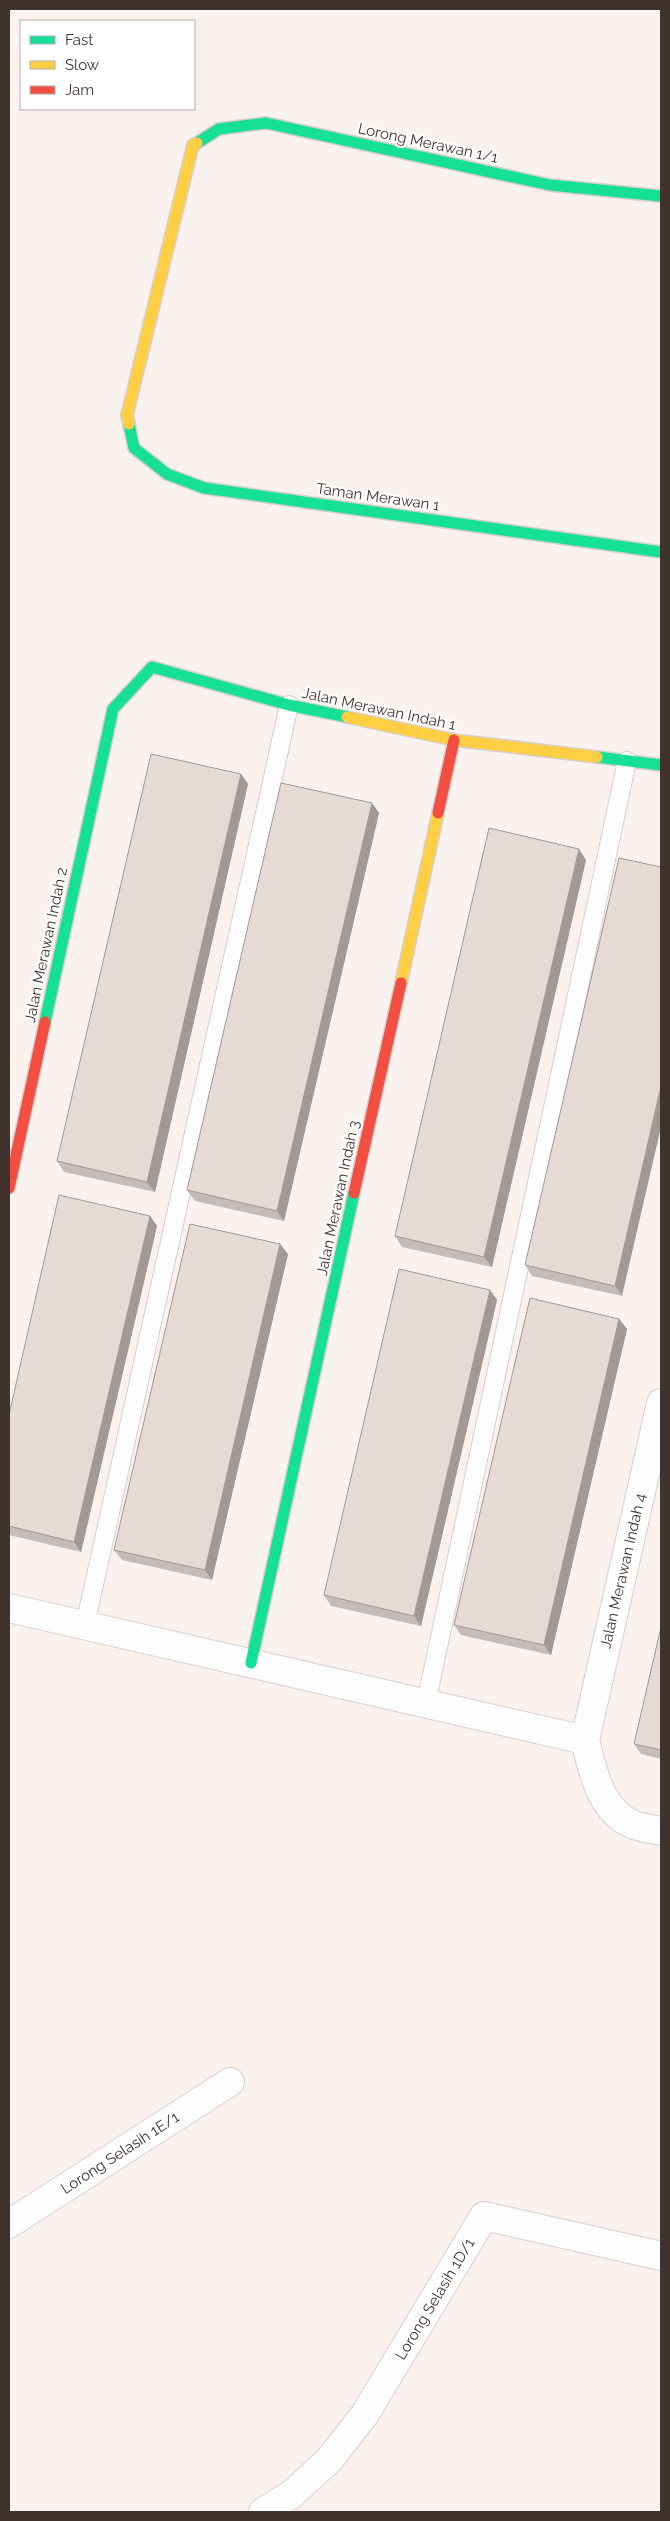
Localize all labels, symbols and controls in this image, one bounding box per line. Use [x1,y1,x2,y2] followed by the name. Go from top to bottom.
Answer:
[20,20,195,110] legend
[65,31,93,49] text: Fast
[65,56,99,74] text: Slow
[65,81,94,99] text: Jam
[356,119,500,167] street label: Lorong Merawan 1/1
[315,479,441,515] street label: Taman Merawan 1
[300,684,458,734] street label: Jalan Merawan Indah 1
[21,866,71,1024] street label: Jalan Merawan Indah 2
[313,1119,363,1277] street label: Jalan Merawan Indah 3
[596,1492,650,1650] street label: Jalan Merawan Indah 4
[58,2108,183,2198] street label: Lorong Selasih 1E/1
[392,2234,479,2363] street label: Lorong Selasih 1D/1

